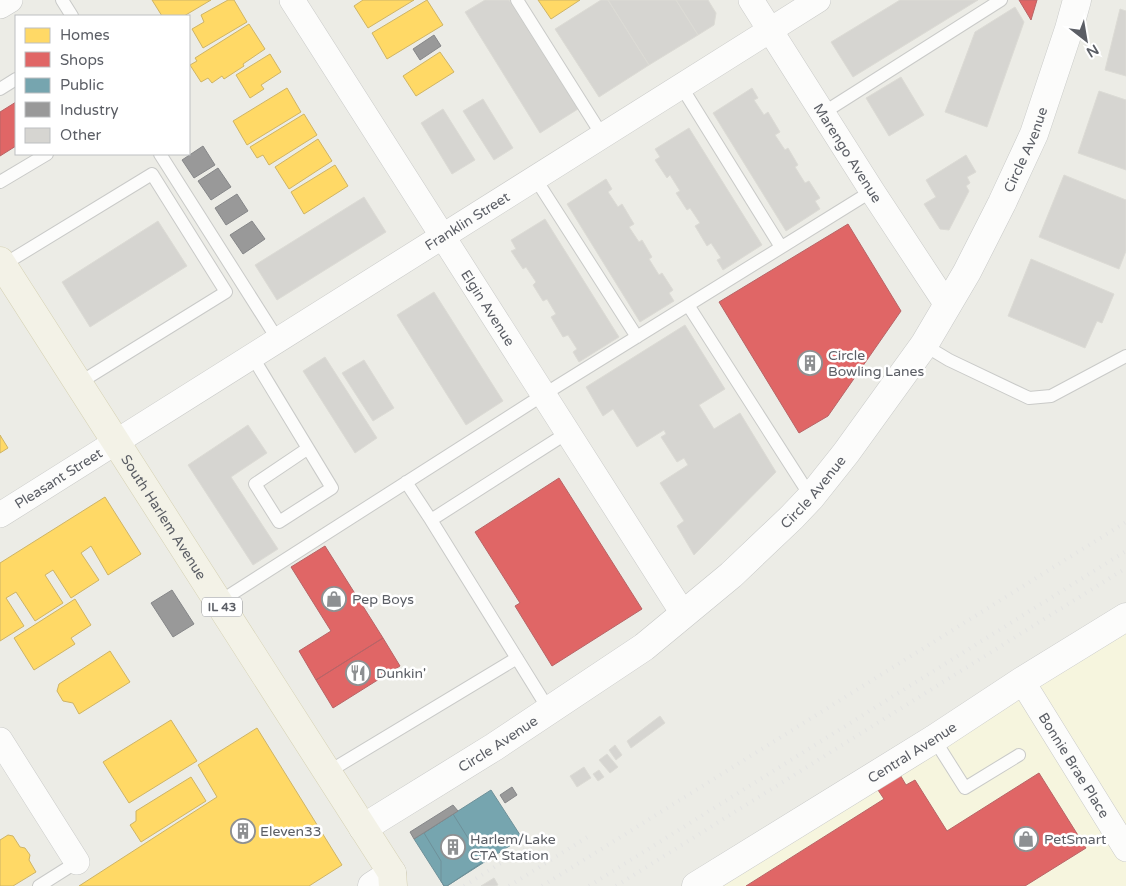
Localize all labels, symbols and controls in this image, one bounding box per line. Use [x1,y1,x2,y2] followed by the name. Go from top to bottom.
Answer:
[15,15,190,155] legend
[1061,15,1111,65] north arrow
[60,26,110,44] text: Homes
[1083,41,1102,61] text: N
[60,51,104,69] text: Shops
[60,76,104,94] text: Public
[810,100,886,206] street label: Marengo Avenue
[60,101,119,119] text: Industry
[1000,105,1051,195] street label: Circle Avenue
[60,126,102,144] text: Other
[422,188,513,254] street label: Franklin Street
[458,266,519,349] street label: Elgin Avenue
[828,347,924,380] place label: Circle Bowling Lanes
[797,350,823,376] building icon: Circle Bowling Lanes
[11,444,106,512] street label: Pleasant Street
[118,451,210,583] street label: South Harlem Avenue
[777,452,849,532] street label: Circle Avenue
[321,586,347,612] shop icon: Pep Boys
[352,591,414,608] place label: Pep Boys
[202,598,242,616] road number: IL 43
[345,660,371,686] restaurant icon: Dunkin'
[376,665,426,682] place label: Dunkin'
[1035,709,1113,821] street label: Bonnie Brae Place
[455,712,541,776] street label: Circle Avenue
[864,718,960,786] street label: Central Avenue
[230,818,256,844] building icon: Eleven33
[260,823,322,840] place label: Eleven33
[1013,826,1039,852] shop icon: PetSmart
[470,831,556,864] place label: Harlem/Lake CTA Station
[1044,831,1107,848] place label: PetSmart
[440,834,466,860] building icon: Harlem/Lake CTA Station

